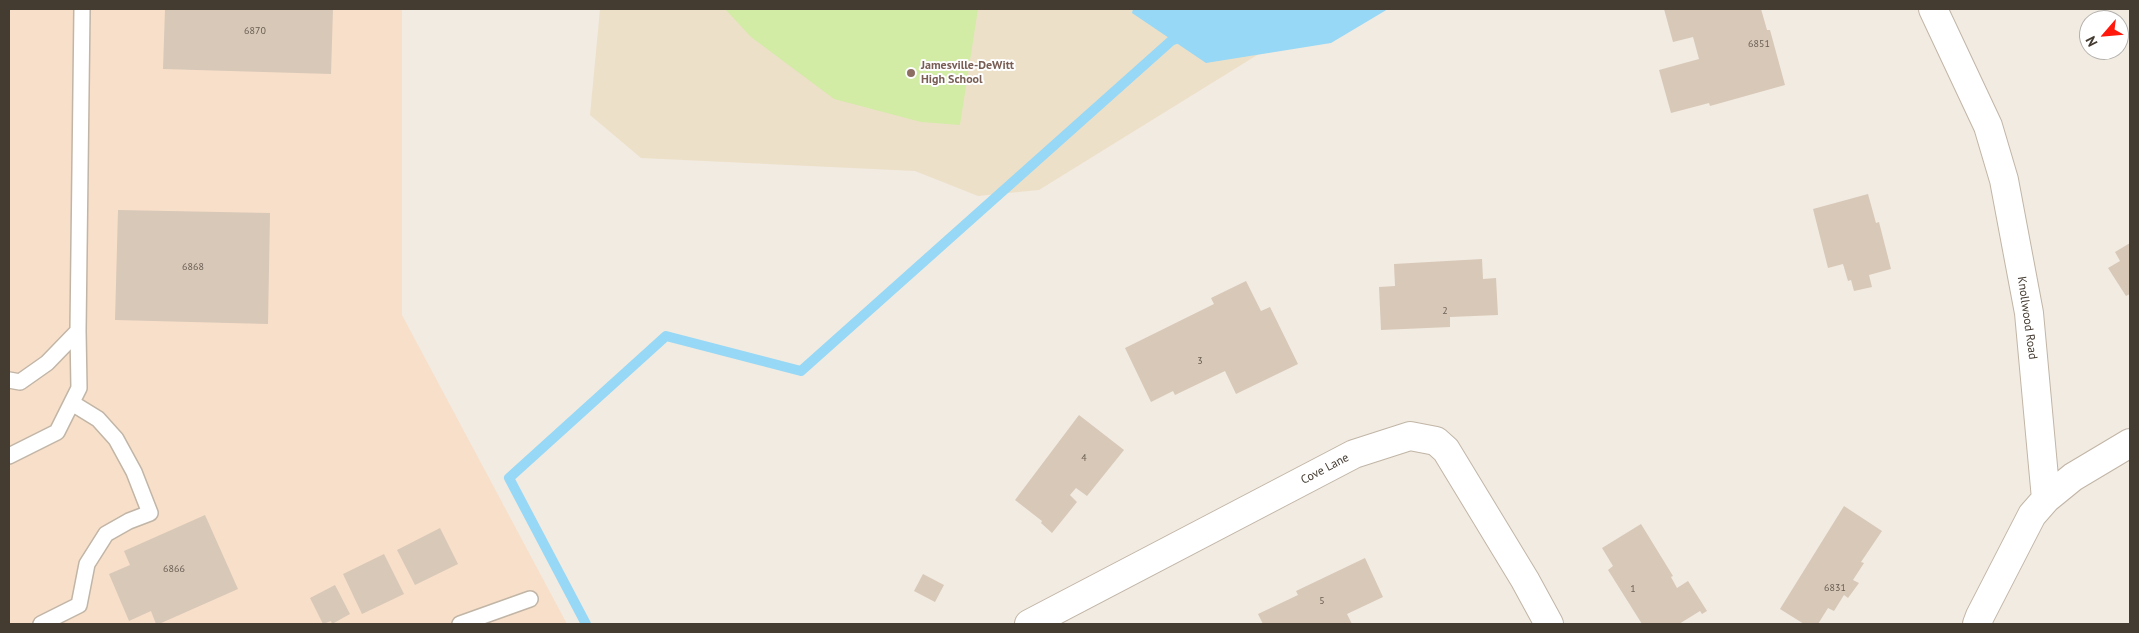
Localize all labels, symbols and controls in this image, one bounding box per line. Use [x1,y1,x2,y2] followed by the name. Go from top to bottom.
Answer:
[2079,10,2129,60] north arrow
[244,25,266,37] house number: 6870
[2081,33,2102,50] text: N
[1748,38,1770,50] house number: 6851
[921,59,1014,87] place label: Jamesville-DeWitt High School
[905,67,917,79] marker: Jamesville-DeWitt High School
[182,261,204,273] house number: 6868
[2014,276,2040,360] street label: Knollwood Road
[1442,305,1448,317] house number: 2
[1197,355,1203,367] house number: 3
[1299,450,1351,488] street label: Cove Lane
[1081,452,1087,464] house number: 4
[163,563,185,575] house number: 6866
[1824,582,1846,594] house number: 6831
[1630,583,1636,595] house number: 1
[1319,595,1325,607] house number: 5

